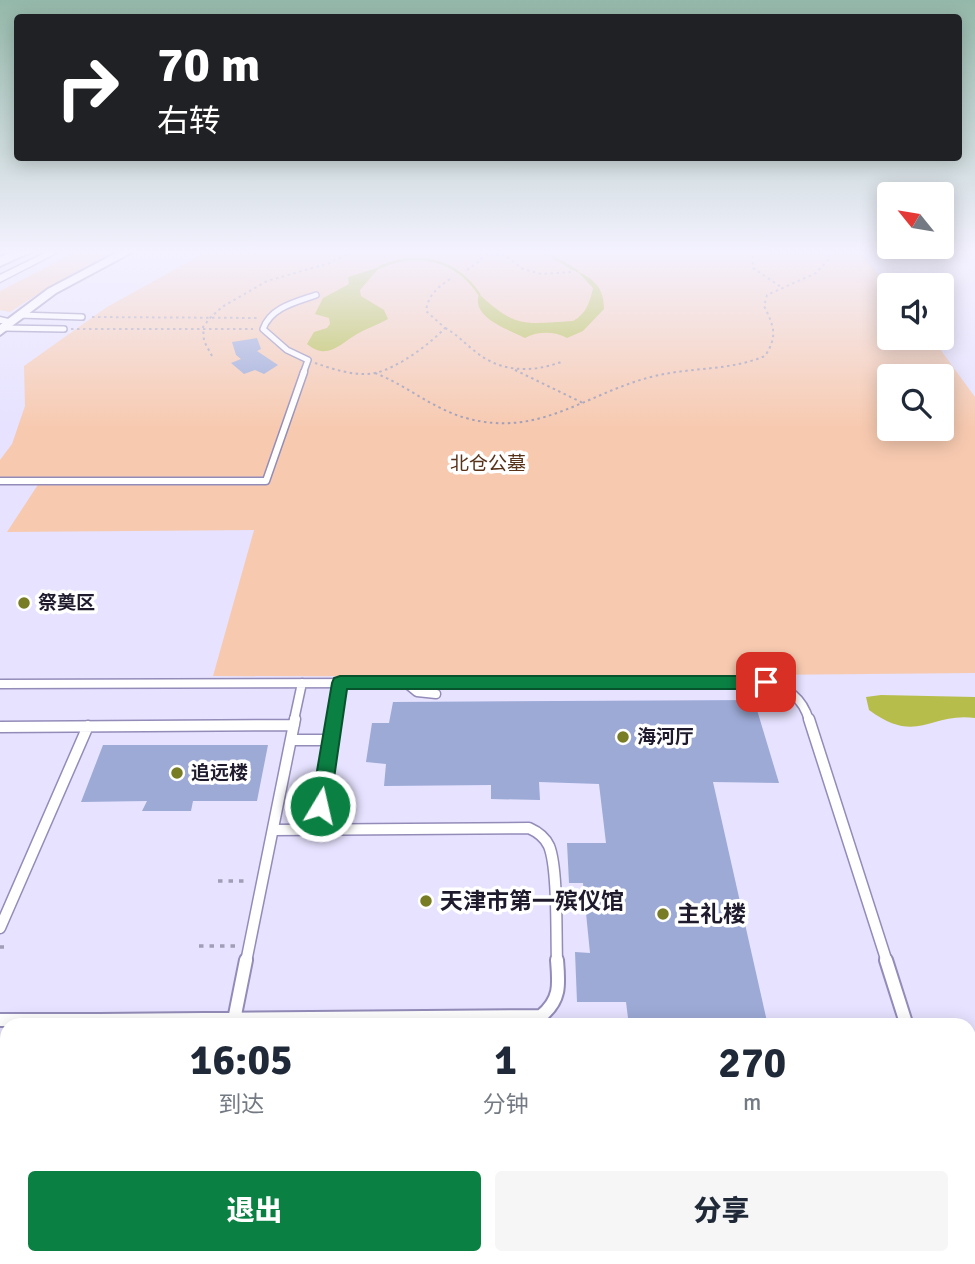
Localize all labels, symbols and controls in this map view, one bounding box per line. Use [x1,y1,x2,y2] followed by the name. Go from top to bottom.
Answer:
[157,35,260,95] text: 70 m
[42,42,133,133] icon: right
[157,102,221,141] text: 右转
[877,182,954,259] north arrow
[877,182,954,441] map controls
[877,273,954,350] button: sound
[877,364,954,441] button: search
[450,452,526,476] park label: 北仓公墓
[38,591,95,615] place label: 祭奠区
[16,595,32,611] marker: 祭奠区
[736,652,796,712] pin
[747,663,785,701] icon: arrive
[637,725,694,749] place label: 海河厅
[615,729,631,745] marker: 海河厅
[191,761,248,785] place label: 追远楼
[169,765,185,781] marker: 追远楼
[283,769,357,843] position arrow
[440,887,624,916] place label: 天津市第一殡仪馆
[418,893,434,909] marker: 天津市第一殡仪馆
[677,900,746,929] place label: 主礼楼
[655,906,671,922] marker: 主礼楼
[190,1035,293,1086] text: 16:05
[494,1035,517,1086] text: 1
[718,1038,786,1089] text: 270
[743,1088,761,1117] text: m
[218,1090,264,1119] text: 到达
[483,1090,529,1119] text: 分钟
[28,1171,481,1251] button: 退出
[495,1171,948,1251] button: 分享

